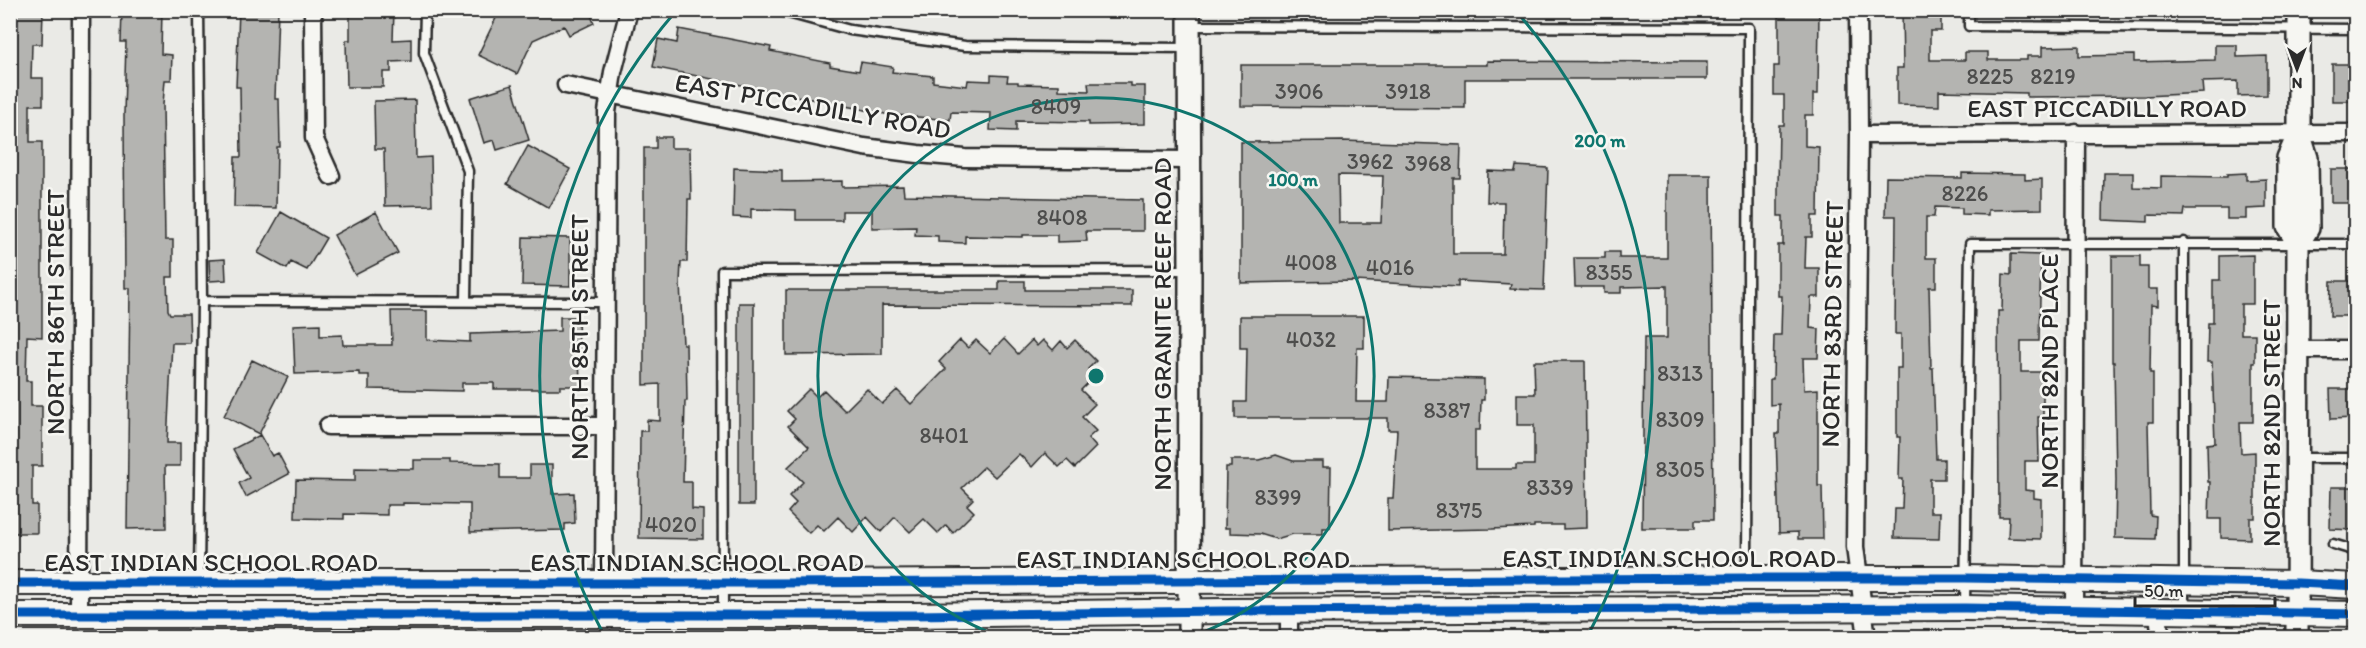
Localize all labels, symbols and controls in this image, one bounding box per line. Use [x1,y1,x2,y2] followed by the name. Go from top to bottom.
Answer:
[2267,39,2327,99] north arrow
[1967,63,2013,90] house number: 8225
[2030,63,2076,90] house number: 8219
[673,66,953,146] street label: EAST PICCADILLY ROAD
[2292,74,2302,93] text: N
[1275,78,1323,105] house number: 3906
[1385,78,1431,105] house number: 3918
[1967,92,2247,124] street label: EAST PICCADILLY ROAD
[1031,93,1081,120] house number: 8409
[1575,130,1626,152] text: 200 m
[1347,148,1394,175] house number: 3962
[1404,150,1452,177] house number: 3968
[1146,157,1178,491] street label: NORTH GRANITE REEF ROAD
[1268,169,1319,191] text: 100 m
[1942,180,1988,207] house number: 8226
[39,189,71,435] street label: NORTH 86TH STREET
[1814,200,1850,448] street label: NORTH 83RD STREET
[1037,204,1087,231] house number: 8408
[563,214,595,460] street label: NORTH 85TH STREET
[1285,249,1337,276] house number: 4008
[2033,253,2065,489] street label: NORTH 82ND PLACE
[1366,254,1414,281] house number: 4016
[1585,259,1633,286] house number: 8355
[2255,299,2287,547] street label: NORTH 82ND STREET
[1286,326,1337,353] house number: 4032
[1657,360,1703,387] house number: 8313
[1086,366,1106,386] centre of rings
[1423,397,1471,424] house number: 8387
[1655,406,1705,433] house number: 8309
[919,422,969,449] house number: 8401
[1655,456,1705,483] house number: 8305
[1526,474,1574,501] house number: 8339
[1254,484,1302,511] house number: 8399
[1436,497,1482,524] house number: 8375
[645,511,697,538] house number: 4020
[1502,542,1836,574] street label: EAST INDIAN SCHOOL ROAD
[1016,543,1350,575] street label: EAST INDIAN SCHOOL ROAD
[44,546,378,578] street label: EAST INDIAN SCHOOL ROAD
[530,546,864,578] street label: EAST INDIAN SCHOOL ROAD
[2135,570,2274,608] scale bar
[2144,580,2184,602] text: 50 m

